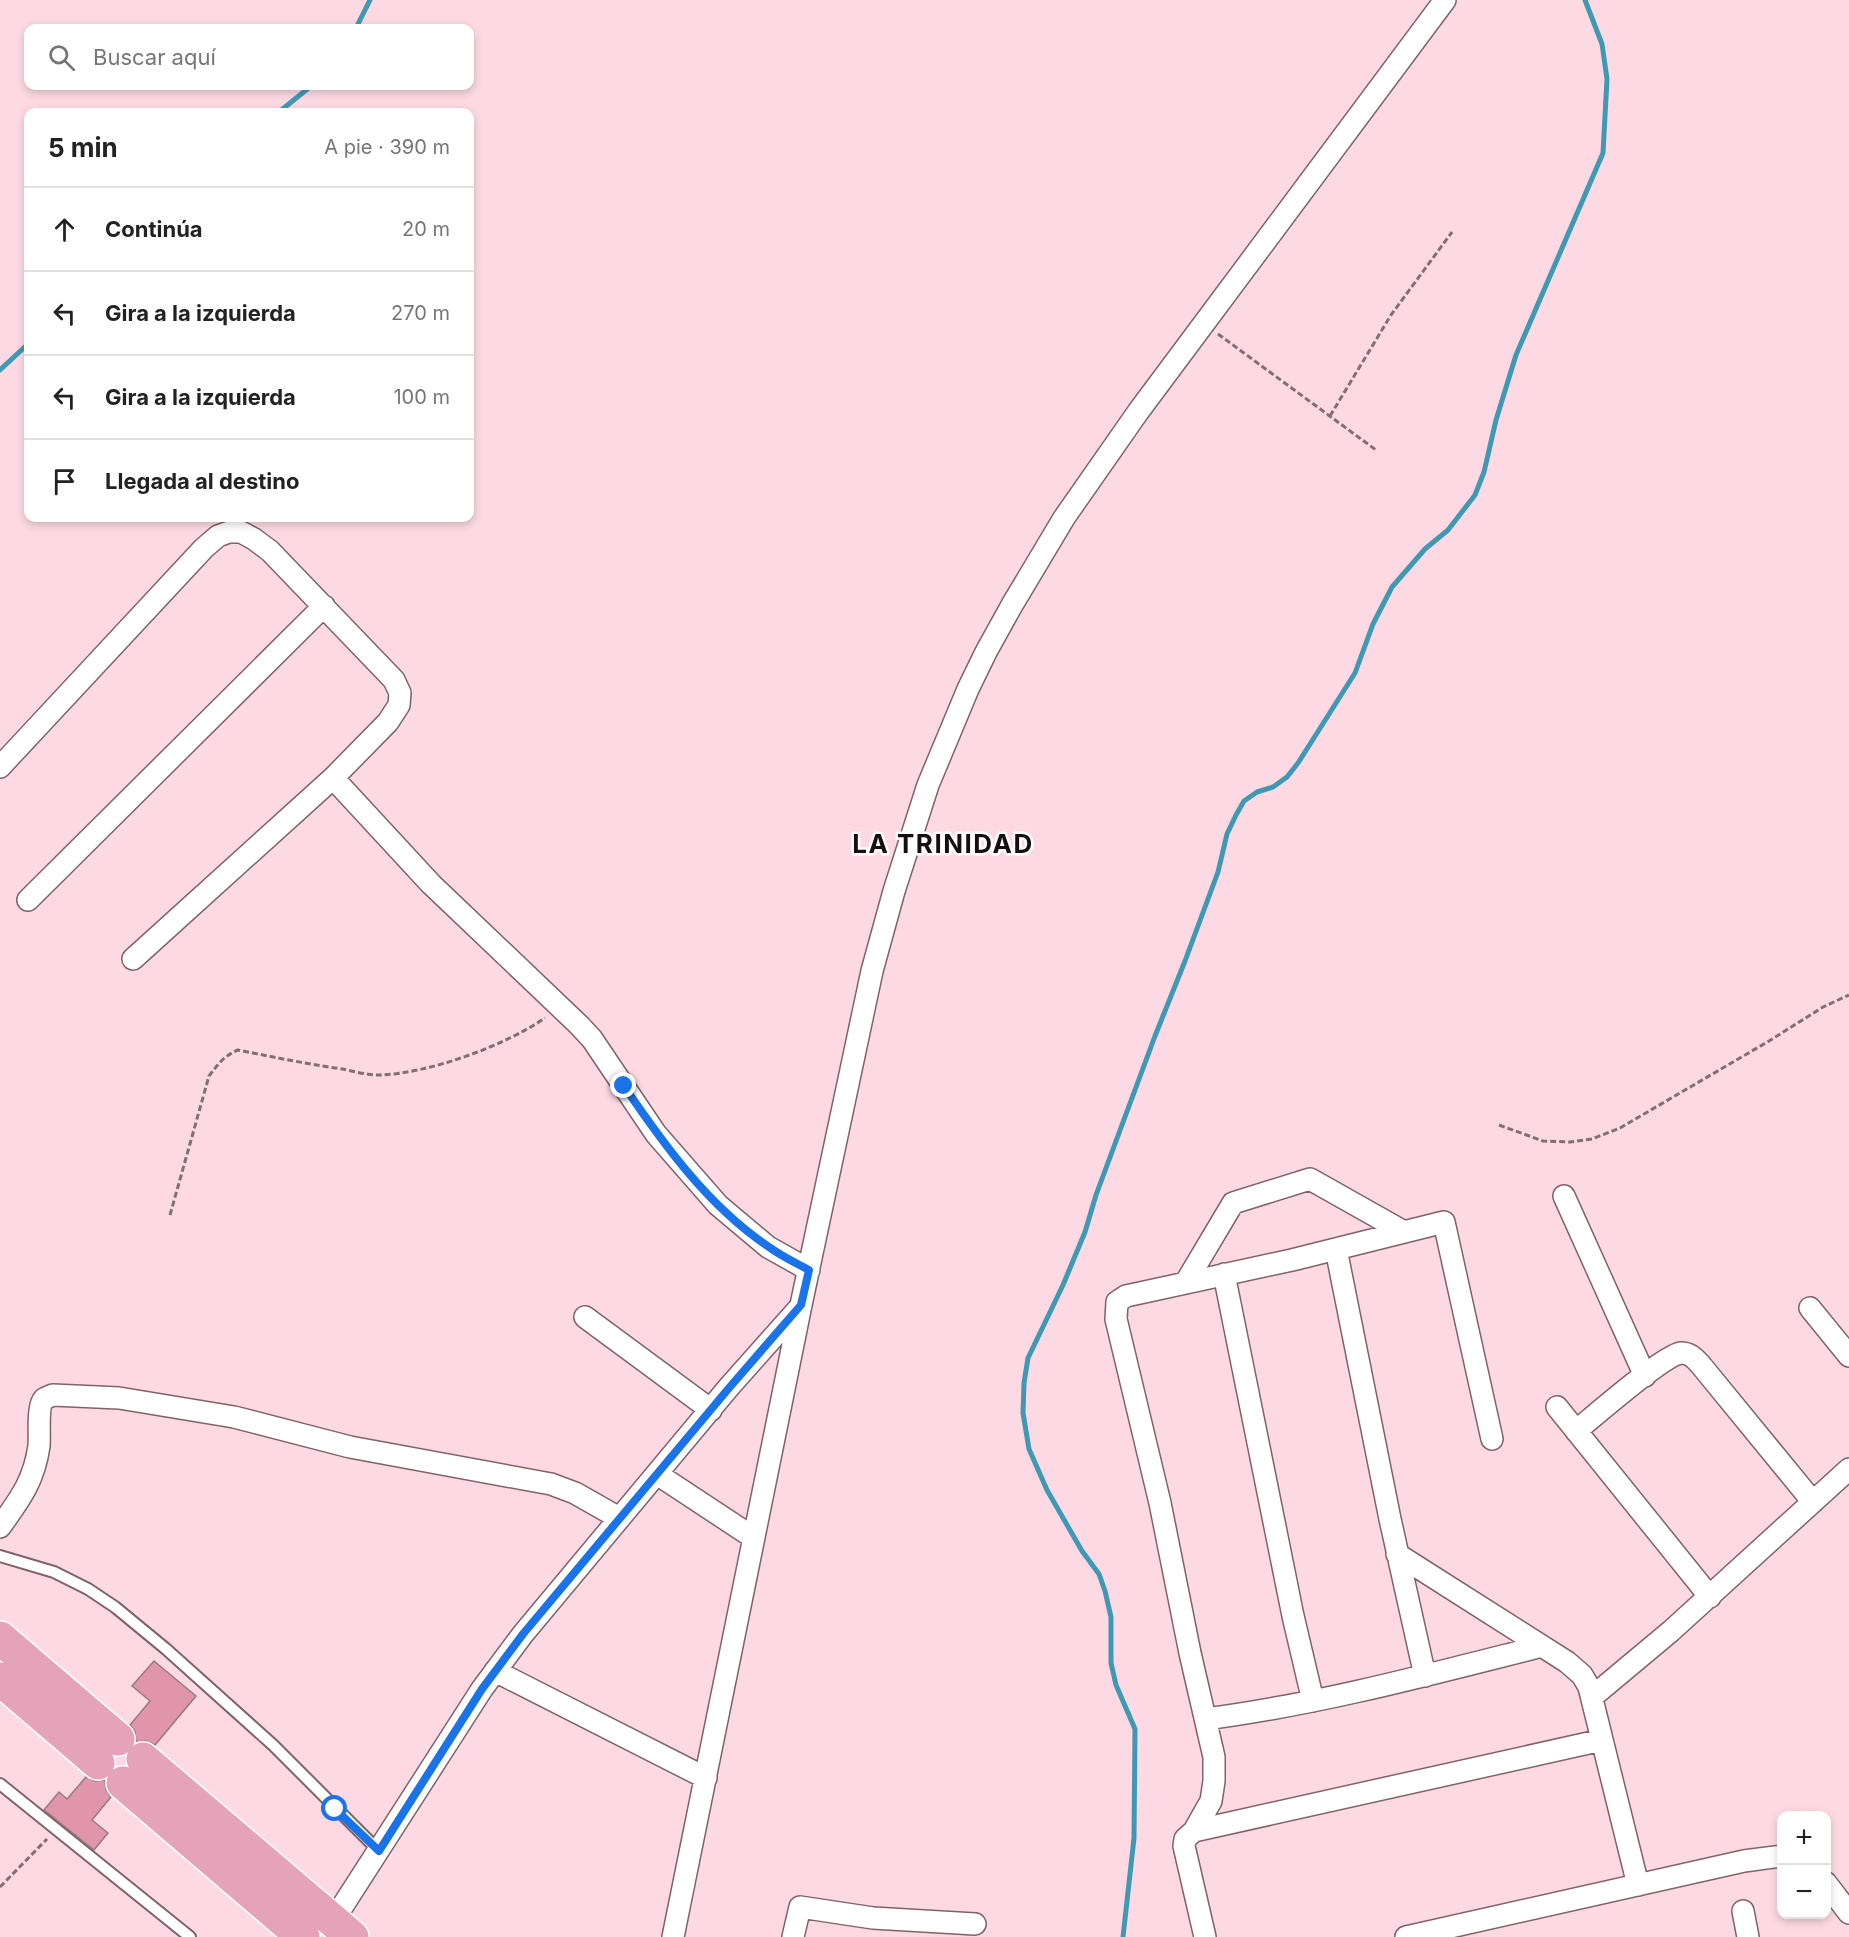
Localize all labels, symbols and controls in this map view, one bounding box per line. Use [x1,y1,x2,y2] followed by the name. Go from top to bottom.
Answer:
[24,24,474,90] search box
[45,41,78,74] icon: search
[93,44,216,70] text: Buscar aquí
[48,132,118,163] text: 5 min
[324,135,450,159] text: A pie · 390 m
[48,213,81,246] icon: ahead
[105,216,203,242] text: Continúa
[402,217,450,241] text: 20 m
[48,297,81,330] icon: left
[105,300,296,326] text: Gira a la izquierda
[391,301,450,325] text: 270 m
[48,381,81,414] icon: left
[105,384,296,410] text: Gira a la izquierda
[393,385,450,409] text: 100 m
[48,465,81,498] icon: arrive
[105,468,299,494] text: Llegada al destino
[852,828,1034,859] district label: LA TRINIDAD
[610,1072,636,1098] route end
[321,1795,347,1821] route start
[1777,1811,1831,1919] map controls
[1777,1811,1831,1865] button: +
[1777,1865,1831,1919] button: −

